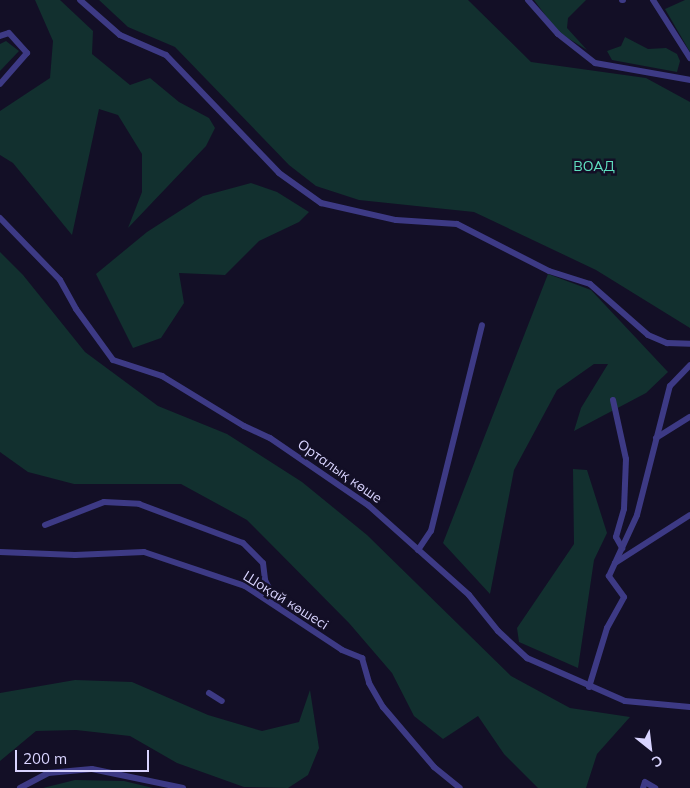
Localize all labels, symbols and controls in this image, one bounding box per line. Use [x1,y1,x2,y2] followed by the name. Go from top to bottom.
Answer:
[573,158,615,174] park label: ВОАД
[294,436,386,506] street label: Орталық көше
[240,567,332,633] street label: Шоқай көшесі
[625,723,675,773] north arrow
[18,740,151,772] scale bar
[23,749,67,768] text: 200 m
[649,751,666,771] text: С

